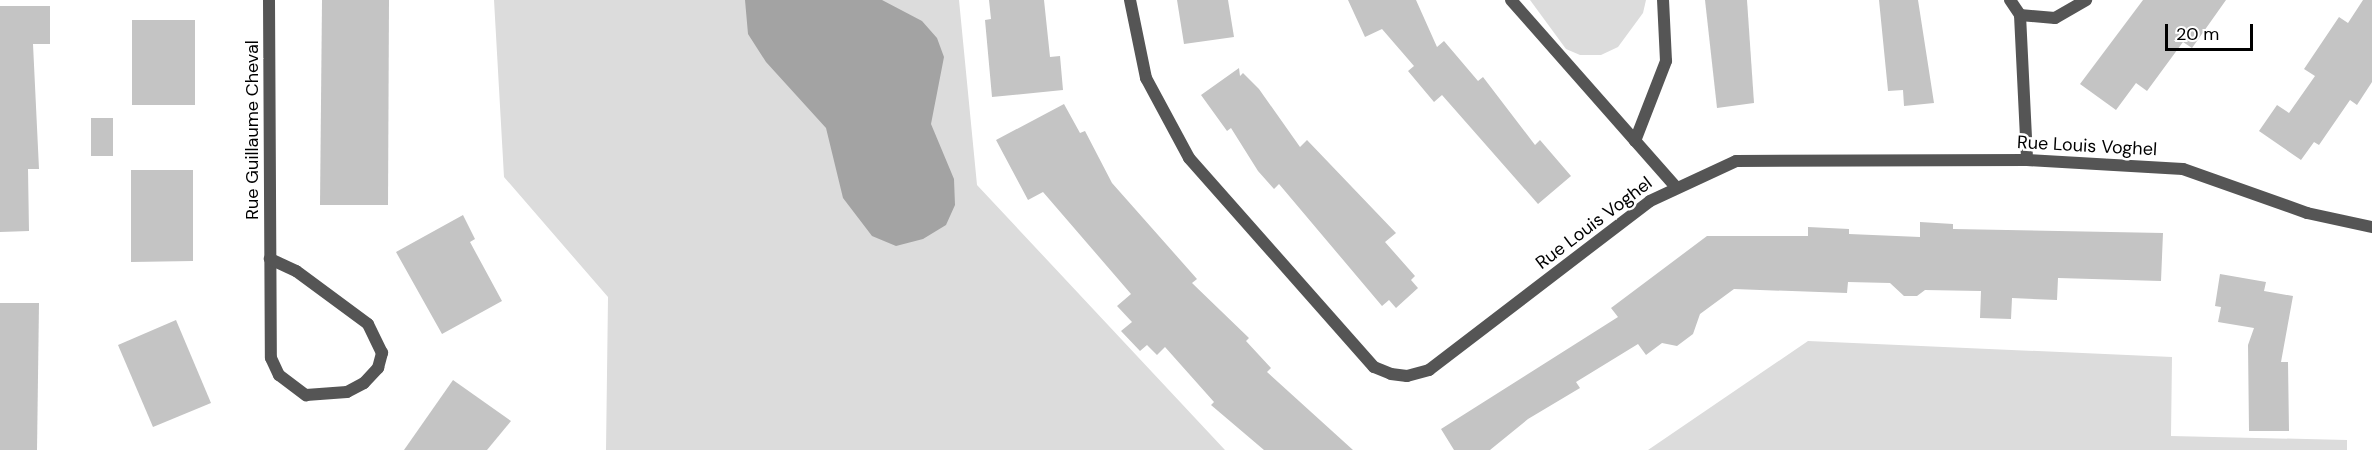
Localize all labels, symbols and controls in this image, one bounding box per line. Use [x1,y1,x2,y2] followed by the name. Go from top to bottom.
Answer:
[2168,12,2256,50] scale bar
[2176,22,2219,46] text: 20 m
[241,40,263,220] street label: Rue Guillaume Cheval
[2017,132,2157,160] street label: Rue Louis Voghel
[1532,172,1656,274] street label: Rue Louis Voghel

